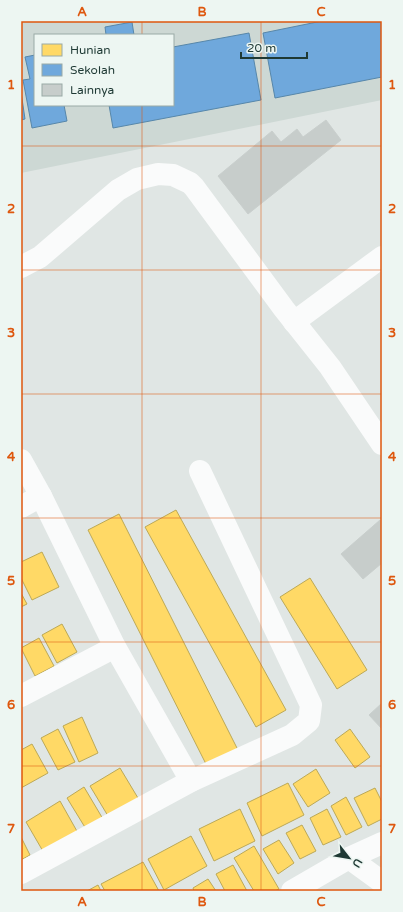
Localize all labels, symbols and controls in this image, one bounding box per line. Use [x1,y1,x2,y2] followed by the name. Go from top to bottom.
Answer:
[77,4,87,20] text: A
[197,4,207,20] text: B
[316,4,326,20] text: C
[34,34,174,106] legend
[241,34,307,60] scale bar
[247,41,276,55] text: 20 m
[70,43,111,57] text: Hunian
[70,63,115,77] text: Sekolah
[7,77,15,93] text: 1
[388,77,396,93] text: 1
[70,83,114,97] text: Lainnya
[7,201,15,217] text: 2
[388,201,396,217] text: 2
[7,325,15,341] text: 3
[388,325,396,341] text: 3
[7,449,16,465] text: 4
[388,449,397,465] text: 4
[7,573,15,589] text: 5
[388,573,396,589] text: 5
[7,697,15,713] text: 6
[388,697,396,713] text: 6
[7,821,15,837] text: 7
[388,821,396,837] text: 7
[329,838,369,878] north arrow
[349,856,365,870] text: U
[77,894,87,910] text: A
[197,894,207,910] text: B
[316,894,326,910] text: C

